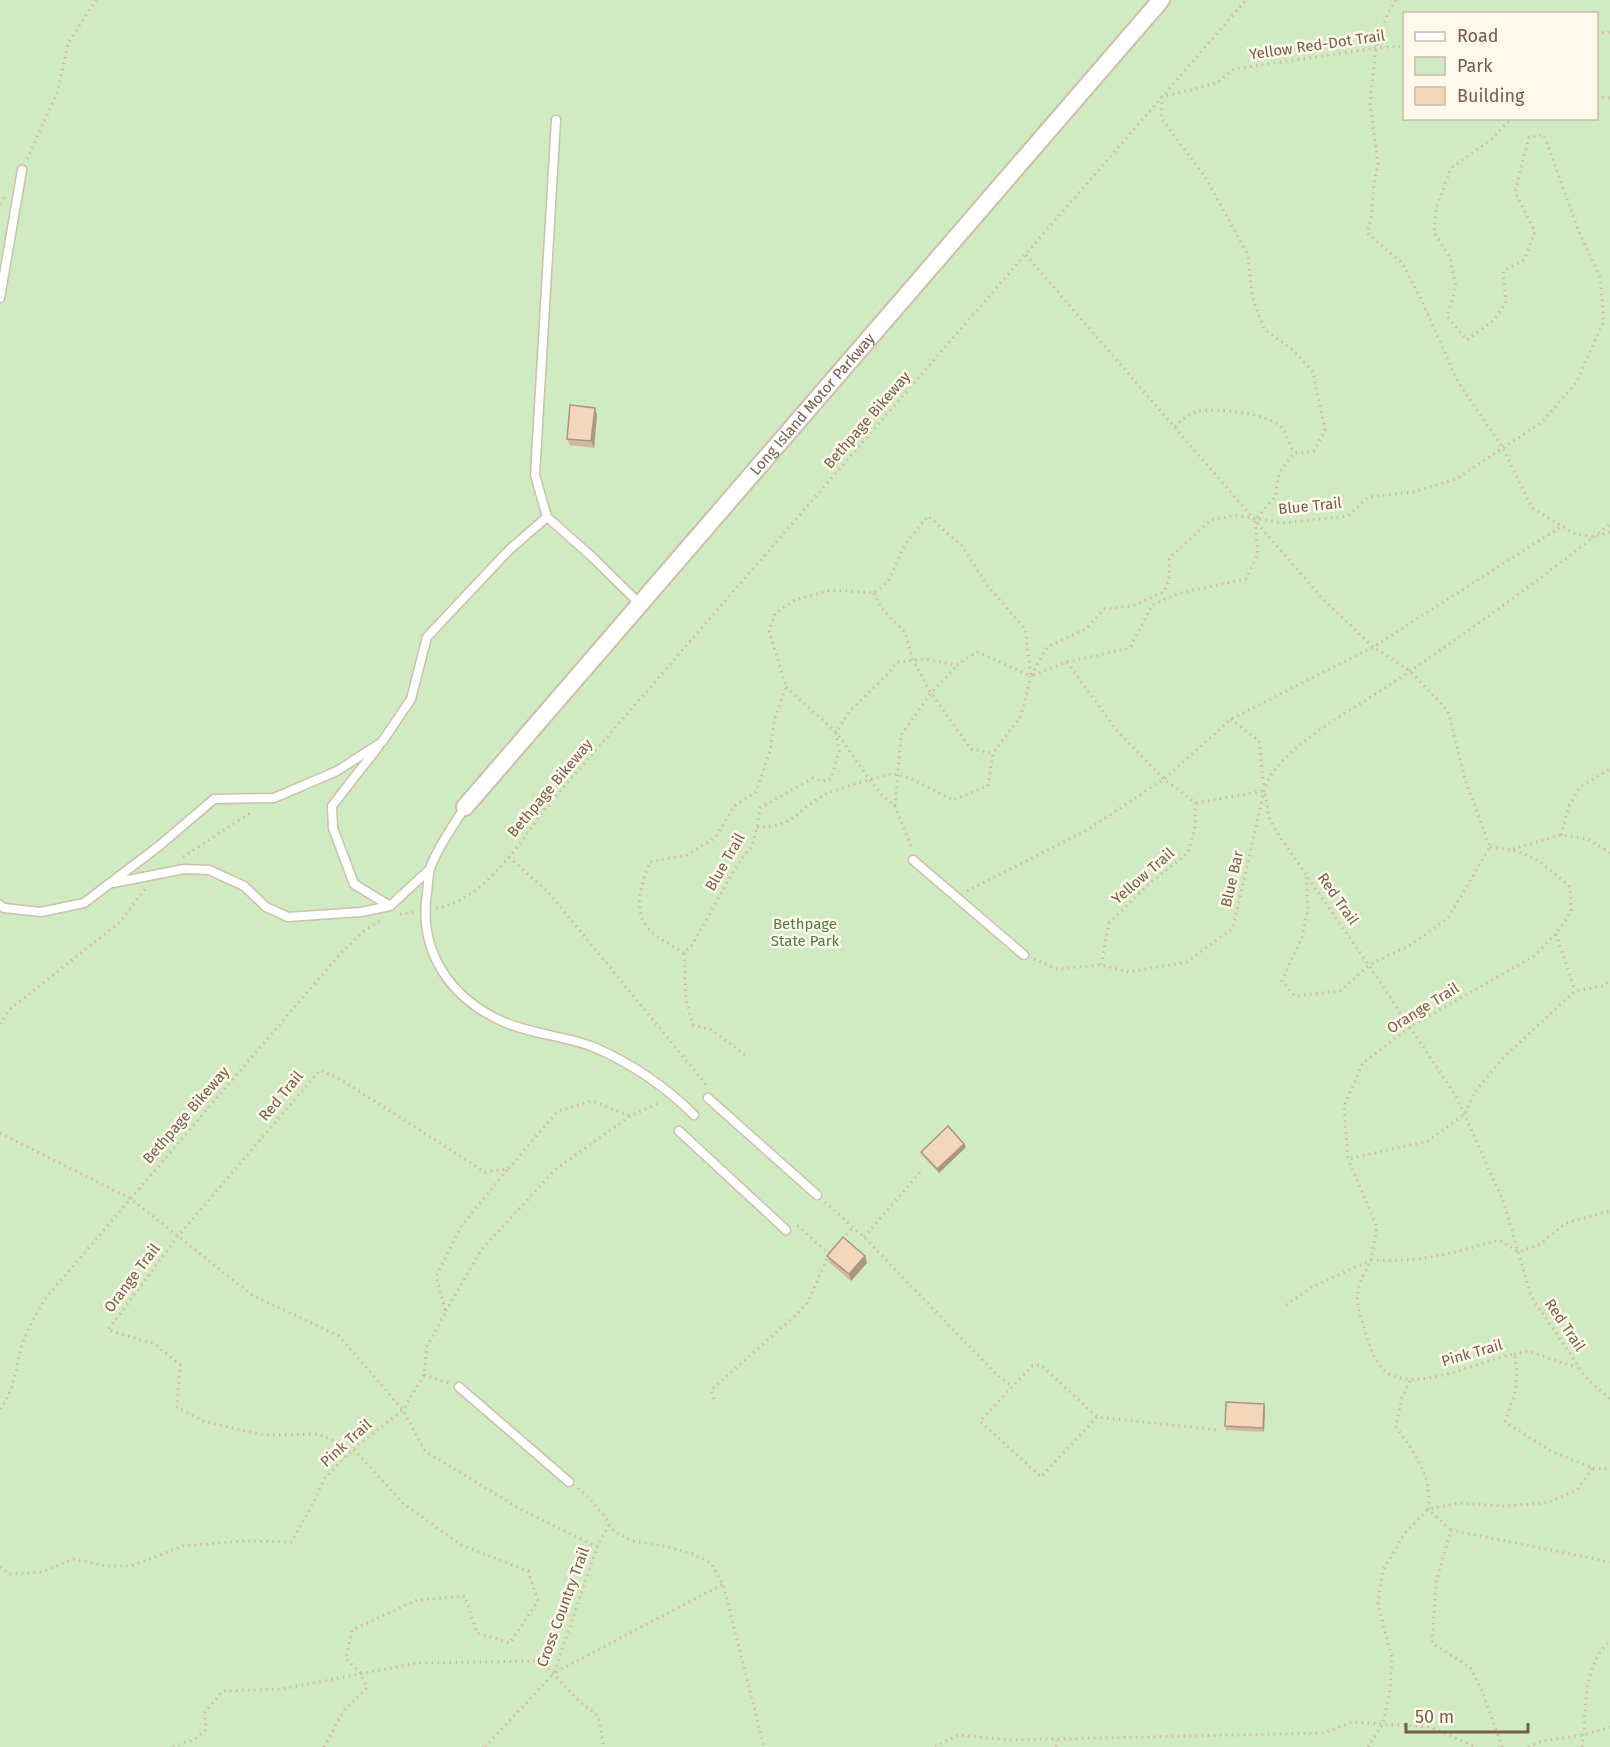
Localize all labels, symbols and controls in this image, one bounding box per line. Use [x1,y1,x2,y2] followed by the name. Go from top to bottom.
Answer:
[1403,12,1598,120] legend
[1457,25,1499,47] text: Road
[1248,26,1387,63] street label: Yellow Red-Dot Trail
[1457,55,1493,77] text: Park
[1457,85,1525,107] text: Building
[746,329,879,479] street label: Long Island Motor Parkway
[820,367,915,472] street label: Bethpage Bikeway
[1277,494,1343,518] street label: Blue Trail
[504,735,597,841] street label: Bethpage Bikeway
[701,829,749,894] street label: Blue Trail
[1108,844,1178,908] street label: Yellow Trail
[1217,849,1247,909] street label: Blue Bar
[1314,870,1363,929] street label: Red Trail
[771,915,840,950] park label: Bethpage State Park
[1384,978,1463,1037] street label: Orange Trail
[139,1062,234,1167] street label: Bethpage Bikeway
[255,1067,307,1125] street label: Red Trail
[100,1239,164,1316] street label: Orange Trail
[1541,1295,1589,1355] street label: Red Trail
[1439,1336,1505,1370] street label: Pink Trail
[317,1415,376,1471] street label: Pink Trail
[533,1544,593,1669] street label: Cross Country Trail
[1406,1696,1528,1734] scale bar
[1415,1706,1454,1728] text: 50 m

